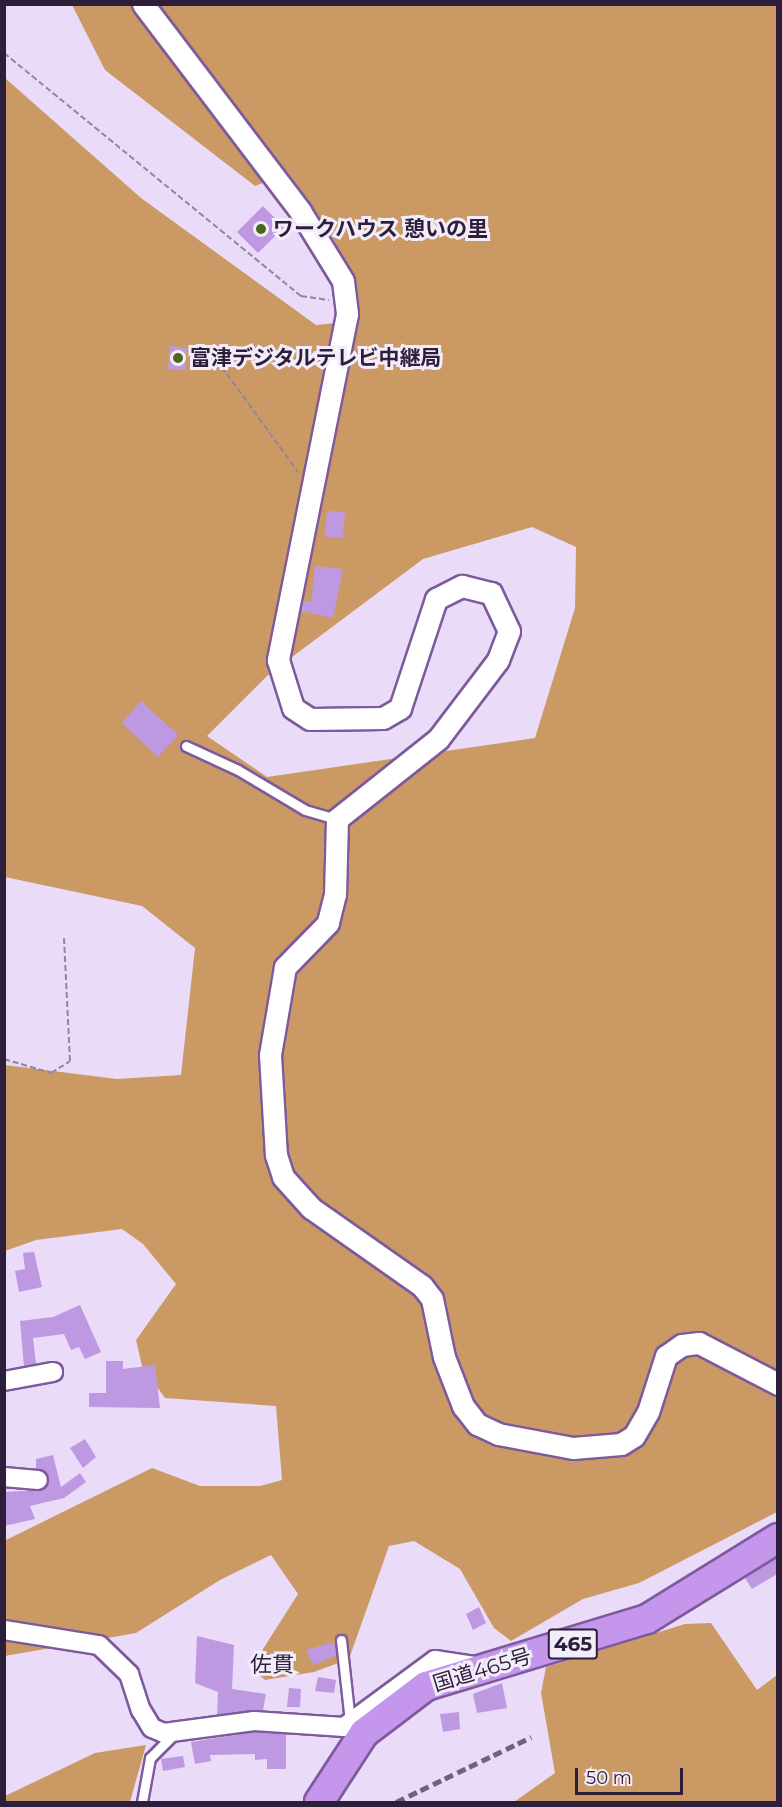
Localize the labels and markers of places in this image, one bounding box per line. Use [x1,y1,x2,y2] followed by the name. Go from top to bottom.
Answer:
[273,216,489,242] place label: ワークハウス 憩いの里
[254,222,268,236] marker: ワークハウス 憩いの里
[190,345,442,371] place label: 富津デジタルテレビ中継局
[171,351,185,365] marker: 富津デジタルテレビ中継局

